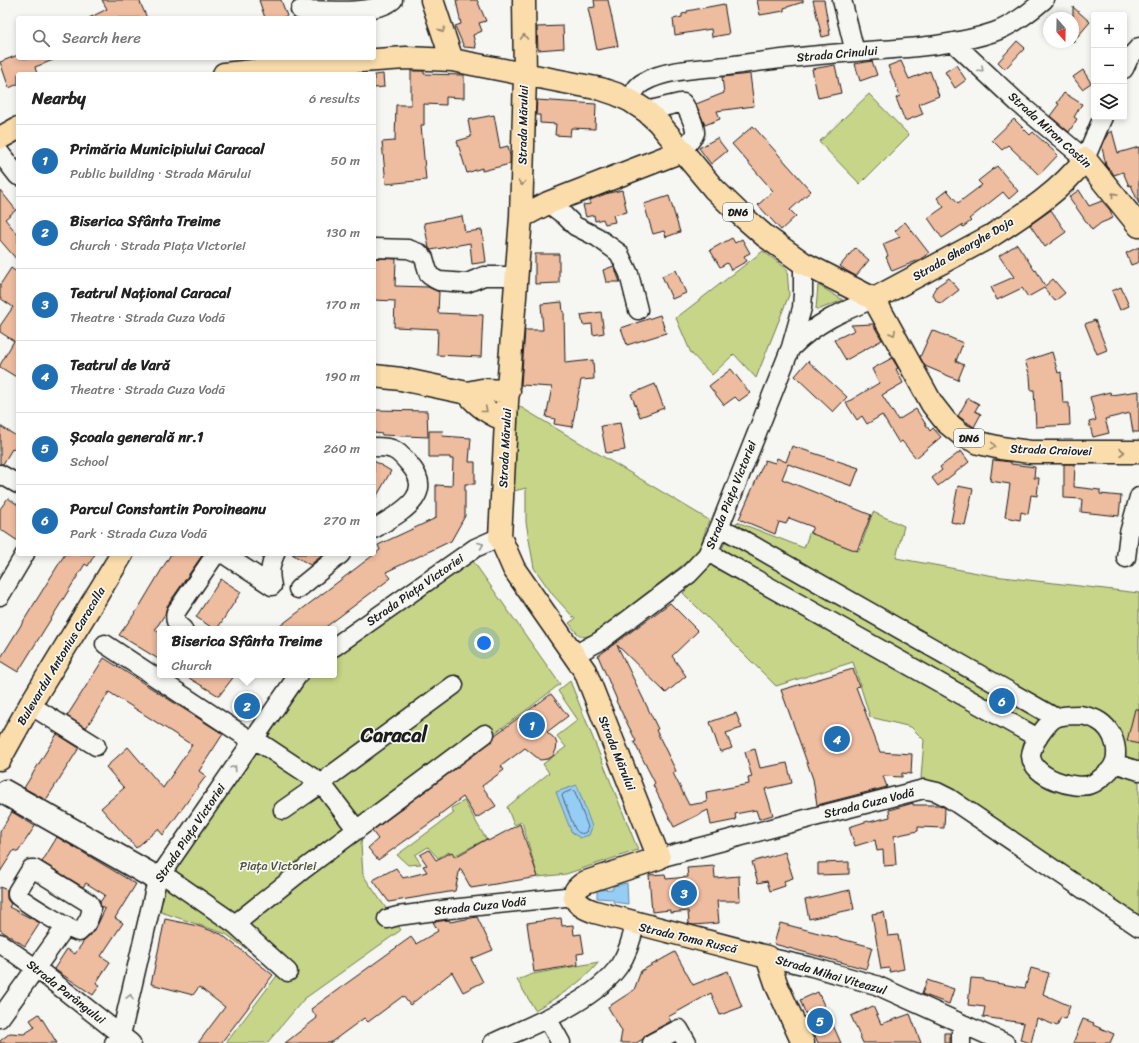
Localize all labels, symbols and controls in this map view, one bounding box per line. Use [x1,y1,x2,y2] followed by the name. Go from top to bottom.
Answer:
[1043,12,1079,48] north arrow
[1091,12,1127,120] map controls
[1091,12,1127,48] button: +
[16,16,376,60] search box
[62,25,141,51] text: Search here
[437,26,446,33] one-way arrow
[30,27,52,49] icon: search
[520,34,528,40] one-way arrow
[796,39,879,68] street label: Strada Crinului
[1091,48,1127,84] button: −
[976,64,984,72] one-way arrow
[32,83,86,113] text: Nearby
[511,84,535,165] street label: Strada Mărului
[1091,84,1127,120] button: layers
[1003,86,1097,174] street label: Strada Miron Costin
[309,87,360,110] text: 6 results
[70,136,265,162] text: Primăria Municipiului Caracal
[42,149,48,172] text: 1
[330,149,360,172] text: 50 m
[70,162,251,185] text: Public building · Strada Mărului
[518,180,526,186] one-way arrow
[1112,193,1119,200] one-way arrow
[723,203,753,221] road number: DN6
[70,208,221,234] text: Biserica Sfânta Treime
[908,211,1018,287] street label: Strada Gheorghe Doja
[41,221,49,244] text: 2
[326,221,360,244] text: 130 m
[70,234,246,257] text: Church · Strada Piața Victoriei
[70,280,231,306] text: Teatrul Național Caracal
[41,293,49,316] text: 3
[325,293,360,316] text: 170 m
[70,306,225,329] text: Theatre · Strada Cuza Vodă
[888,328,895,336] one-way arrow
[70,352,170,378] text: Teatrul de Vară
[41,365,49,388] text: 4
[325,365,360,388] text: 190 m
[70,378,225,401] text: Theatre · Strada Cuza Vodă
[480,405,487,412] one-way arrow
[492,407,518,488] street label: Strada Mărului
[70,424,203,450] text: Școala generală nr.1
[954,429,984,447] road number: DN6
[41,437,49,460] text: 5
[324,437,360,460] text: 260 m
[699,437,763,553] street label: Strada Piața Victoriei
[1010,438,1093,462] street label: Strada Craiovei
[990,442,996,450] one-way arrow
[1119,448,1125,456] one-way arrow
[70,450,108,473] text: School
[70,496,266,522] text: Parcul Constantin Poroineanu
[41,509,49,532] text: 6
[323,509,360,532] text: 270 m
[70,522,207,545] text: Park · Strada Cuza Vodă
[476,542,484,550] one-way arrow
[361,548,469,632] street label: Strada Piața Victoriei
[11,581,112,730] street label: Bulevardul Antonius Caracalla
[157,626,337,678] popup
[172,628,322,654] text: Biserica Sfânta Treime
[474,633,494,653] your location
[172,654,212,677] text: Church
[989,686,1015,716] pin: 6
[234,691,260,721] pin: 2
[519,710,545,740] pin: 1
[592,712,642,795] street label: Strada Mărului
[360,718,429,753] district label: Caracal
[824,724,850,754] pin: 4
[229,765,237,772] one-way arrow
[149,778,232,887] street label: Strada Piața Victoriei
[821,781,917,825] street label: Strada Cuza Vodă
[240,855,317,877] park label: Piața Victoriei
[671,878,697,908] pin: 3
[433,890,528,922] street label: Strada Cuza Vodă
[637,916,740,960] street label: Strada Toma Rușcă
[773,949,890,1002] street label: Strada Mihai Viteazul
[22,954,111,1031] street label: Strada Parângului
[125,994,133,1000] one-way arrow
[807,1006,833,1036] pin: 5

